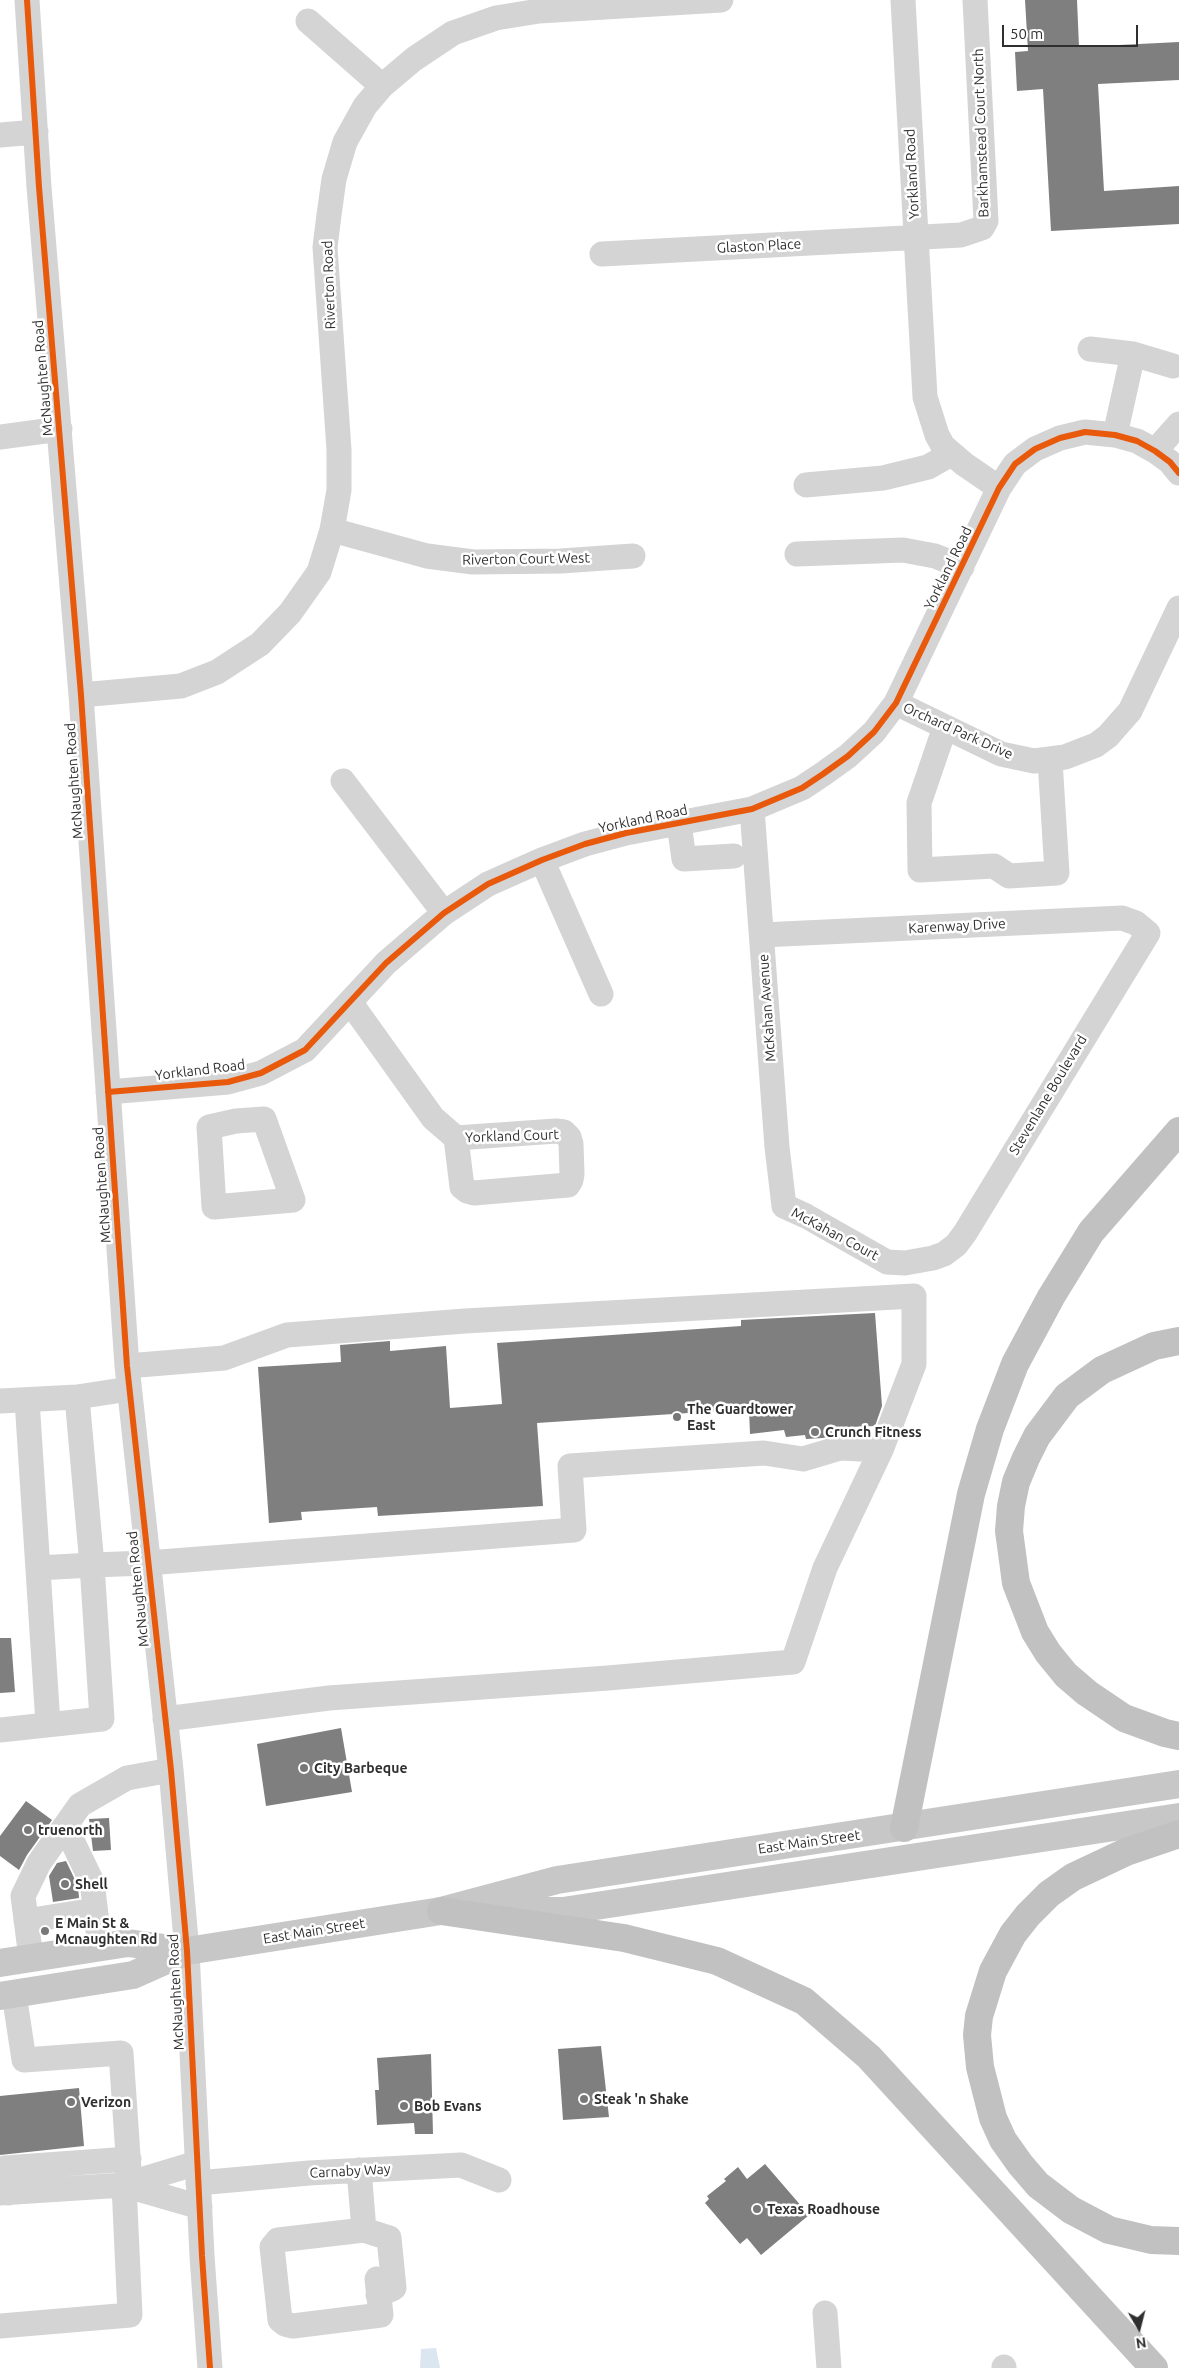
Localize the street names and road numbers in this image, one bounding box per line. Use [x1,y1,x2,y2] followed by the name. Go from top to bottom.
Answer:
[970,48,992,218] street label: Barkhamstead Court North
[901,128,923,220] street label: Yorkland Road
[716,235,802,257] street label: Glaston Place
[319,240,339,330] street label: Riverton Road
[30,319,56,437] street label: McNaughten Road
[921,524,975,612] street label: Yorkland Road
[462,549,590,569] street label: Riverton Court West
[900,699,1016,763] street label: Orchard Park Drive
[62,722,86,840] street label: McNaughten Road
[597,801,689,837] street label: Yorkland Road
[908,915,1006,937] street label: Karenway Drive
[755,954,779,1062] street label: McKahan Avenue
[1006,1032,1090,1158] street label: Stevenlane Boulevard
[154,1056,246,1084] street label: Yorkland Road
[90,1126,114,1244] street label: McNaughten Road
[465,1126,559,1146] street label: Yorkland Court
[789,1204,881,1264] street label: McKahan Court
[124,1530,152,1648] street label: McNaughten Road
[757,1827,861,1857] street label: East Main Street
[262,1915,366,1947] street label: East Main Street
[165,1933,187,2051] street label: McNaughten Road
[309,2160,391,2182] street label: Carnaby Way

